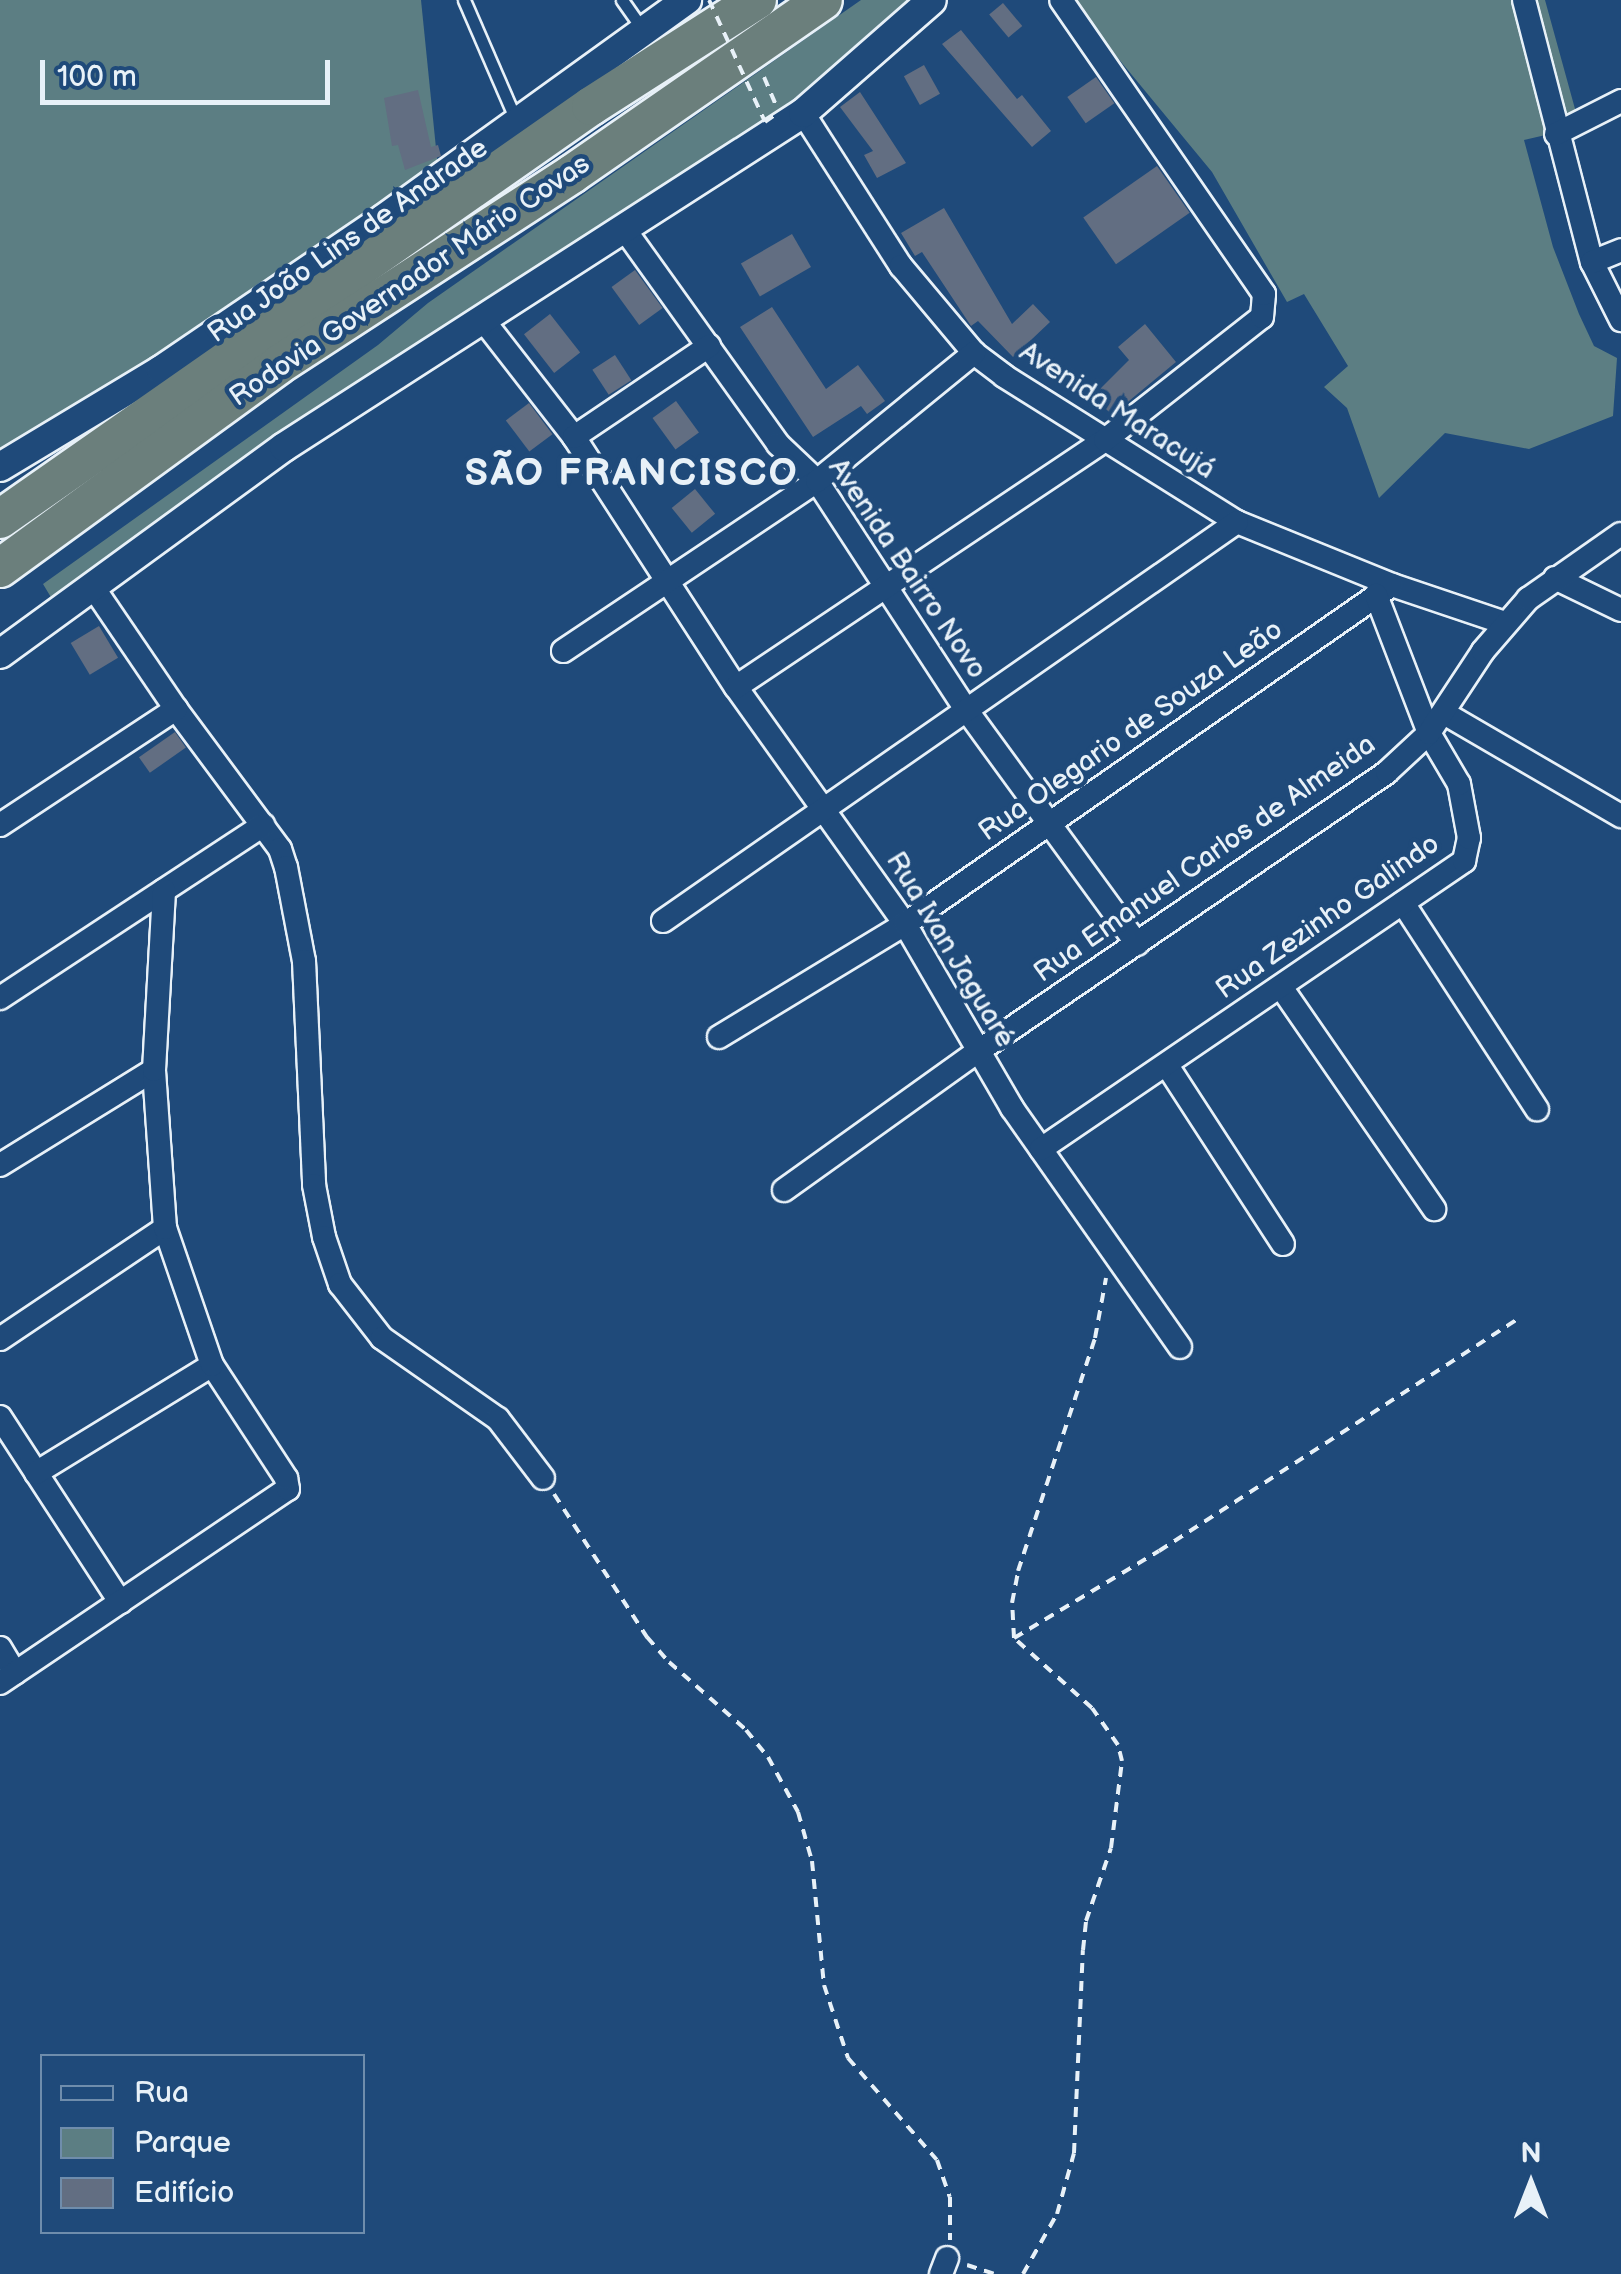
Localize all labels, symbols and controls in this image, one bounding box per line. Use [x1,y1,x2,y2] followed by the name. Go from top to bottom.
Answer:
[45,40,335,102] scale bar
[57,59,137,95] text: 100 m
[201,131,495,351] street label: Rua João Lins de Andrade
[223,148,597,414] street label: Rodovia Governador Mário Covas
[1013,335,1221,487] street label: Avenida Maracujá
[465,451,799,497] district label: SÃO FRANCISCO
[821,452,993,686] street label: Avenida Bairro Novo
[972,613,1290,849] street label: Rua Olegario de Souza Leão
[1028,728,1382,990] street label: Rua Emanuel Carlos de Almeida
[1210,827,1446,1007] street label: Rua Zezinho Galindo
[878,845,1022,1055] street label: Rua Ivan Jaguaré
[40,2054,365,2234] legend
[134,2075,189,2111] text: Rua
[134,2125,231,2161] text: Parque
[1481,2134,1581,2234] north arrow
[1520,2137,1542,2170] text: N
[134,2175,234,2211] text: Edifício

